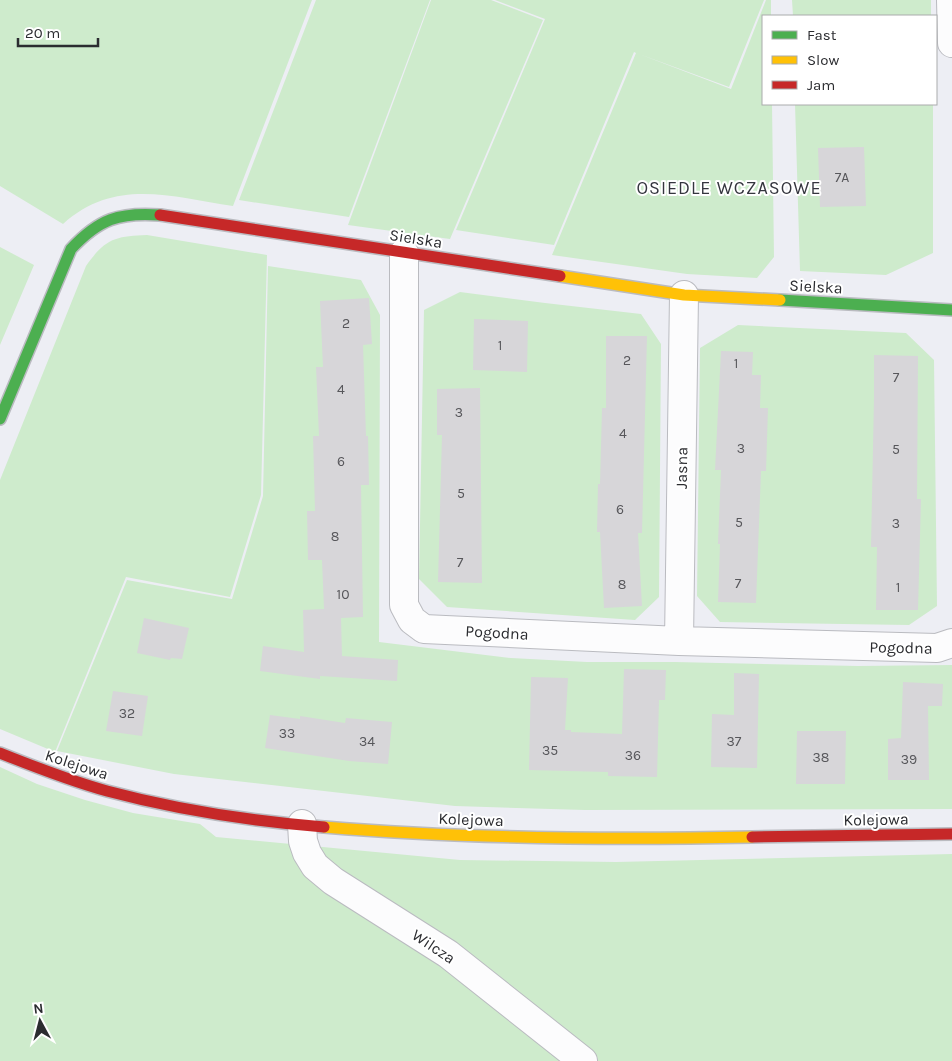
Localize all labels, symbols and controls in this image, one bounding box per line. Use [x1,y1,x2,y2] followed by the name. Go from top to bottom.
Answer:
[18,15,98,47] scale bar
[762,15,937,105] legend
[25,24,60,42] text: 20 m
[807,26,837,44] text: Fast
[807,51,839,69] text: Slow
[807,76,835,94] text: Jam
[835,169,849,186] house number: 7A
[636,177,822,199] district label: OSIEDLE WCZASOWE
[388,225,444,252] street label: Sielska
[789,276,843,297] street label: Sielska
[342,315,350,332] house number: 2
[498,337,502,354] house number: 1
[623,352,631,369] house number: 2
[734,355,738,372] house number: 1
[893,369,900,386] house number: 7
[337,381,345,398] house number: 4
[455,404,463,421] house number: 3
[619,425,627,442] house number: 4
[737,440,745,457] house number: 3
[892,441,900,458] house number: 5
[672,447,691,489] street label: Jasna
[337,453,345,470] house number: 6
[457,485,465,502] house number: 5
[616,501,624,518] house number: 6
[735,514,743,531] house number: 5
[892,515,900,532] house number: 3
[331,528,339,545] house number: 8
[457,554,464,571] house number: 7
[735,575,742,592] house number: 7
[618,576,626,593] house number: 8
[896,579,900,596] house number: 1
[337,586,349,603] house number: 10
[465,621,529,644] street label: Pogodna
[869,637,933,658] street label: Pogodna
[119,705,135,722] house number: 32
[279,725,295,742] house number: 33
[359,733,375,750] house number: 34
[727,733,742,750] house number: 37
[542,742,558,759] house number: 35
[43,745,111,784] street label: Kolejowa
[625,747,641,764] house number: 36
[813,749,829,766] house number: 38
[901,751,917,768] house number: 39
[438,809,504,830] street label: Kolejowa
[843,809,909,830] street label: Kolejowa
[408,925,459,968] street label: Wilcza
[15,996,65,1046] north arrow
[32,1000,44,1018] text: N

